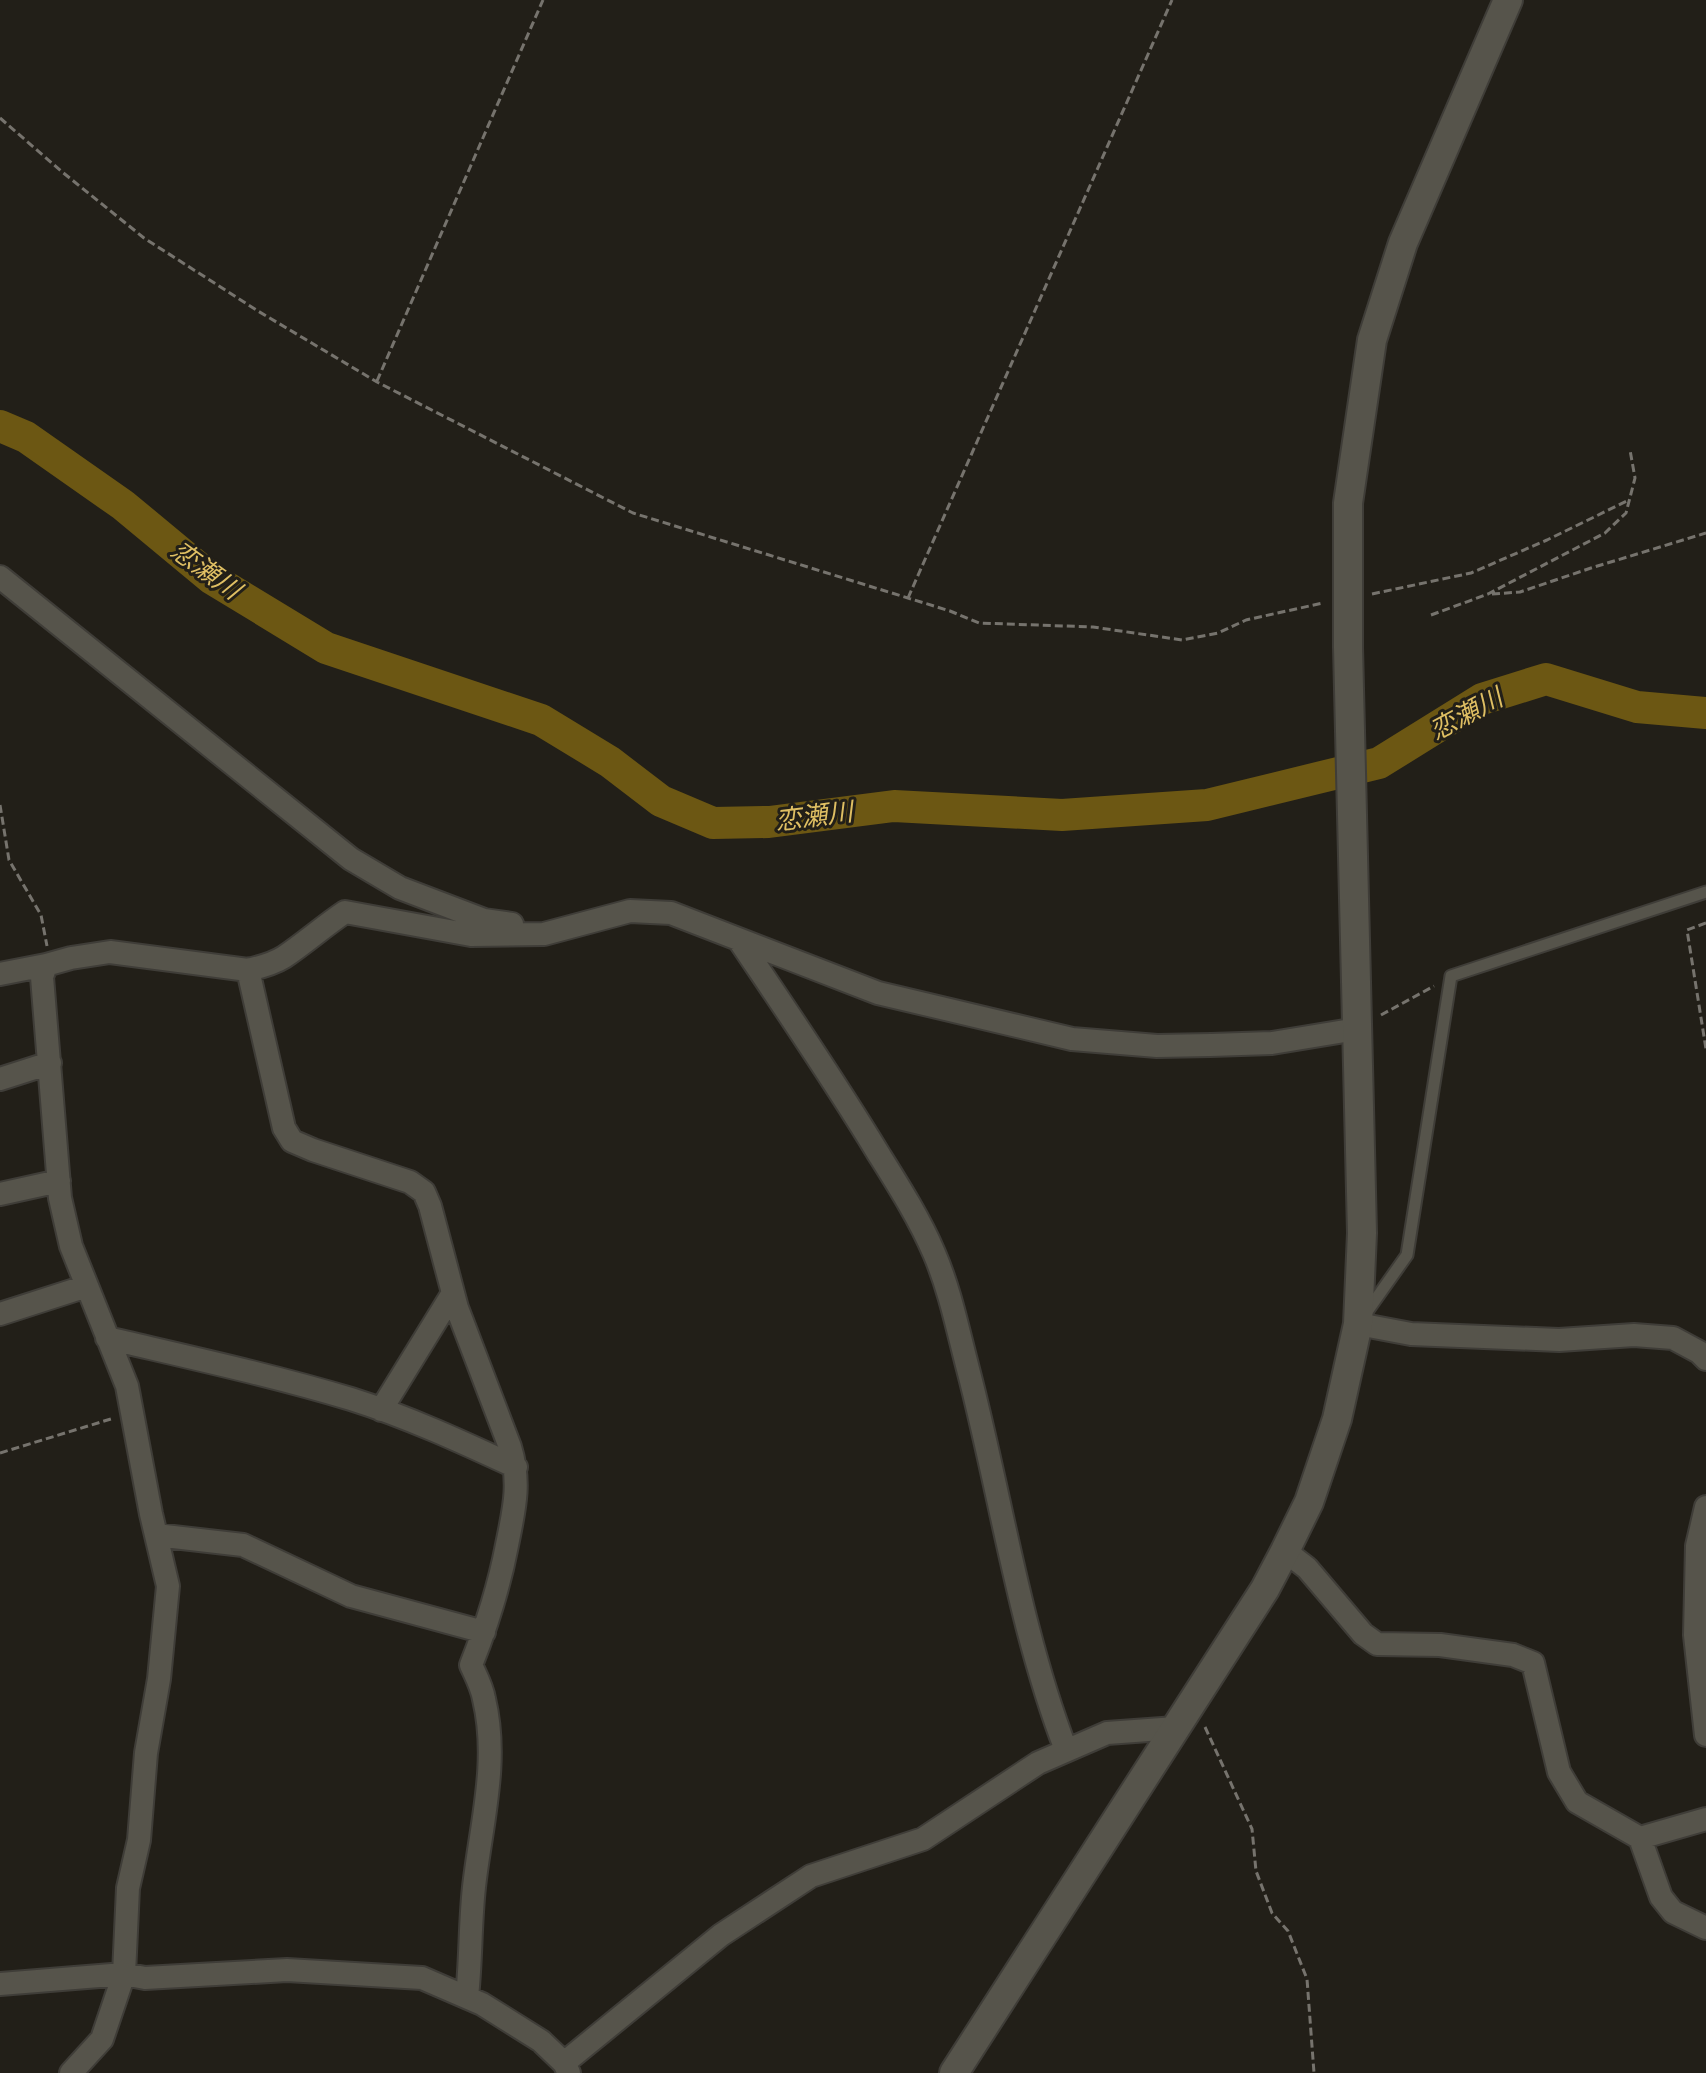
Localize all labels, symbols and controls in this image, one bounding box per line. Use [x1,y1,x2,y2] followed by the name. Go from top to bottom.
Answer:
[165,534,249,608] water label: 恋瀬川
[1424,680,1511,746] water label: 恋瀬川
[773,795,858,837] water label: 恋瀬川

